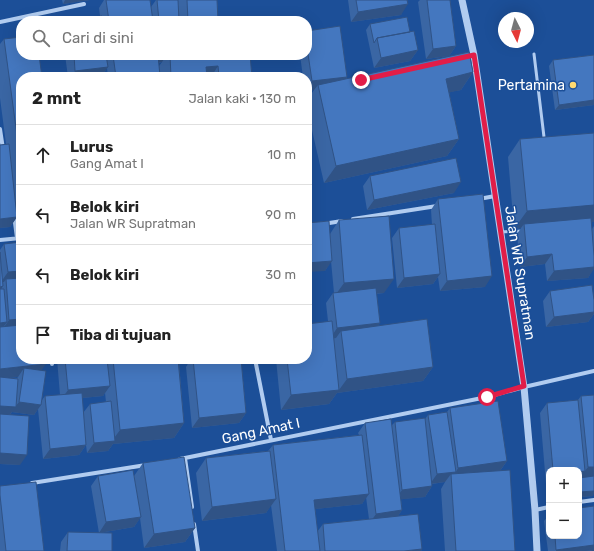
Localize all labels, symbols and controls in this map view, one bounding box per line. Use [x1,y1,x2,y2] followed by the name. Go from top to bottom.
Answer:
[498,12,534,48] north arrow
[16,16,312,60] search box
[30,27,52,49] icon: search
[62,29,134,47] text: Cari di sini
[352,71,370,89] route end
[498,77,565,94] place label: Pertamina
[568,80,578,90] marker: Pertamina
[32,88,81,108] text: 2 mnt
[189,91,296,106] text: Jalan kaki · 130 m
[70,138,113,156] text: Lurus
[32,144,54,166] icon: ahead
[267,147,296,162] text: 10 m
[70,156,144,171] text: Gang Amat I
[70,198,139,216] text: Belok kiri
[32,204,54,226] icon: left
[501,205,539,341] street label: Jalan WR Supratman
[265,207,296,222] text: 90 m
[70,216,196,231] text: Jalan WR Supratman
[32,264,54,286] icon: left
[70,266,139,284] text: Belok kiri
[265,267,296,282] text: 30 m
[32,324,54,346] icon: arrive
[70,326,171,344] text: Tiba di tujuan
[478,388,496,406] route start
[220,414,302,448] street label: Gang Amat I
[546,467,582,539] map controls
[546,467,582,503] button: +
[546,503,582,539] button: −

